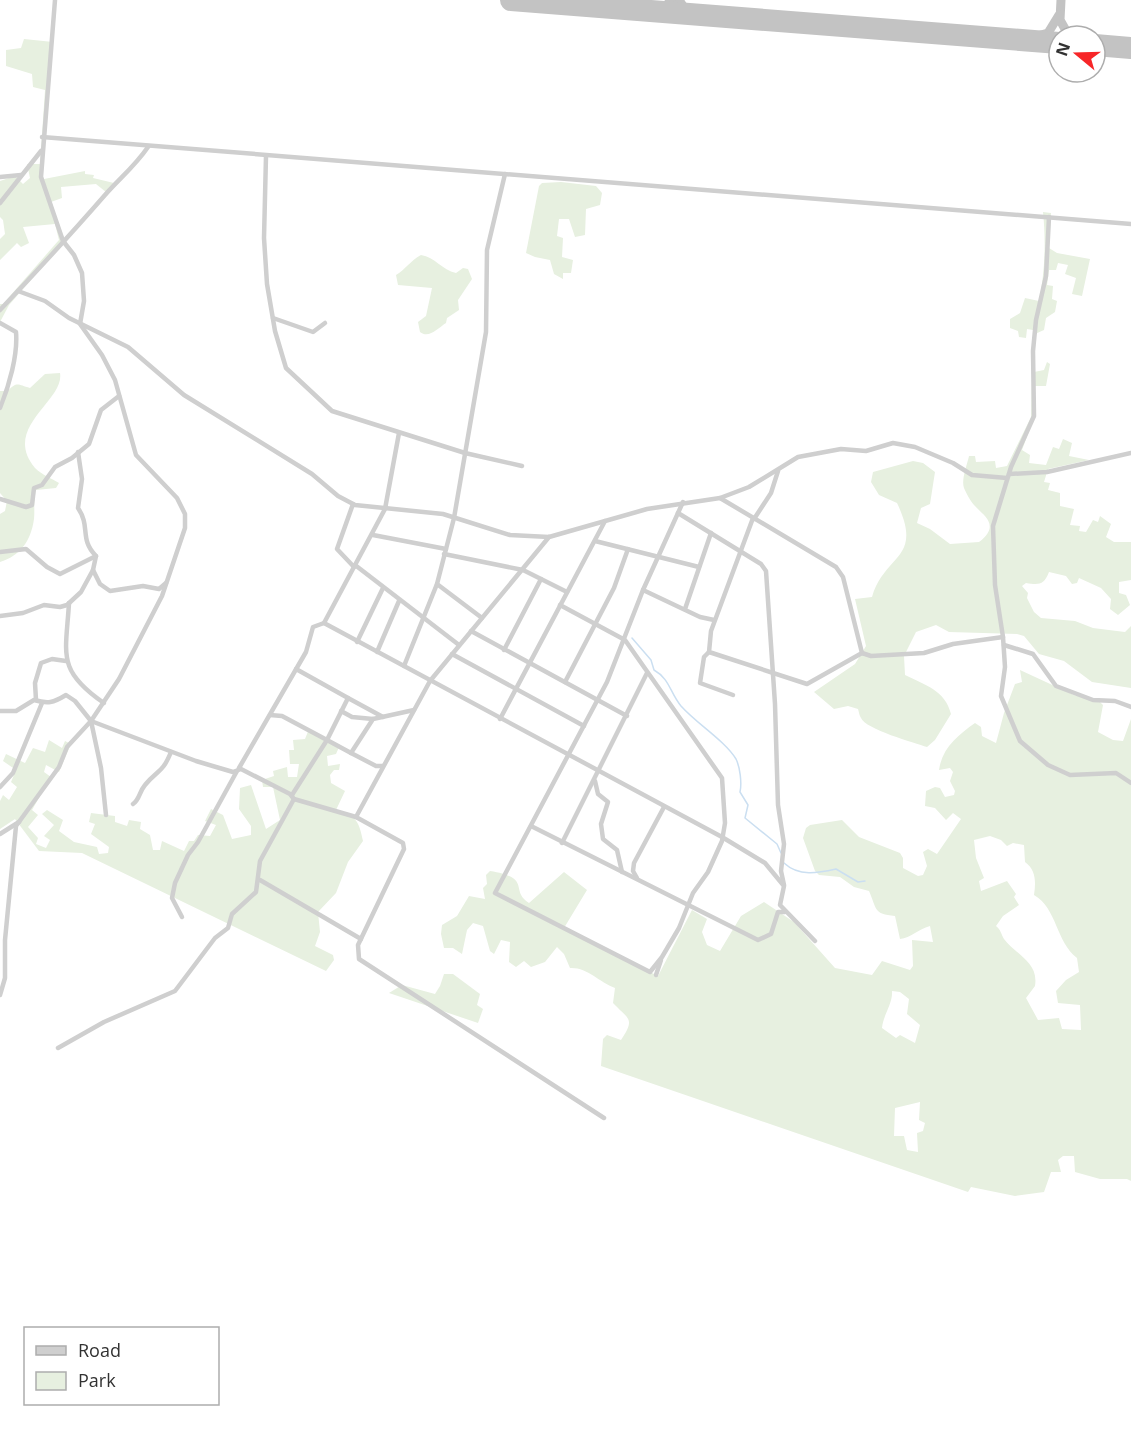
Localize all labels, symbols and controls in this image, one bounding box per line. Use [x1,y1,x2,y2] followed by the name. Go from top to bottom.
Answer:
[1047,24,1107,84] north arrow
[1050,39,1075,59] text: N
[24,1327,219,1405] legend
[78,1338,121,1362] text: Road
[78,1368,116,1392] text: Park

